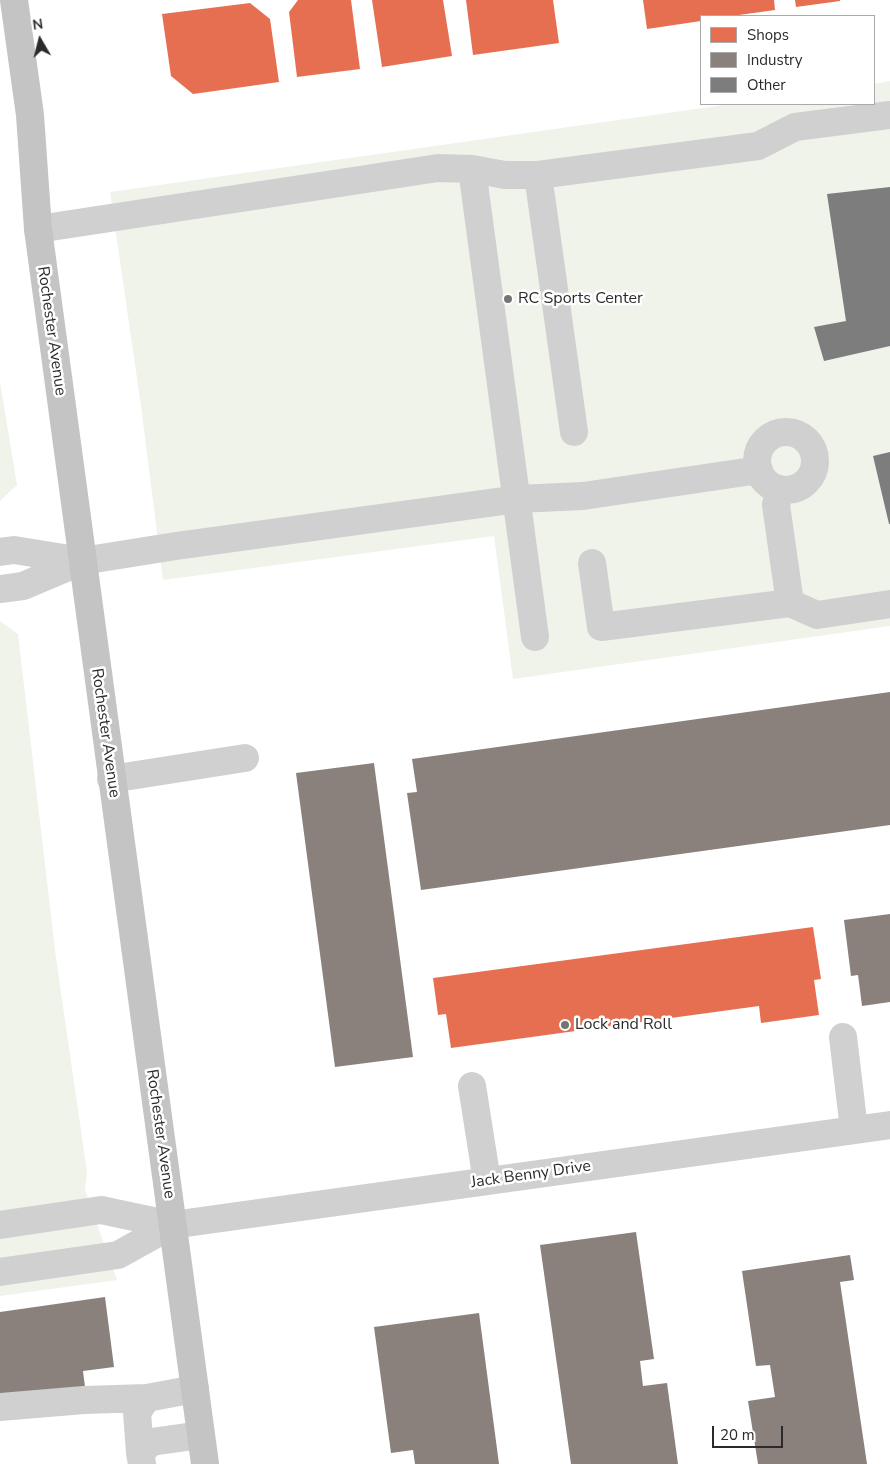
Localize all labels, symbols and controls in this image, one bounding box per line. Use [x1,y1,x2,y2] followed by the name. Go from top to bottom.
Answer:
[15,15,65,65] north arrow
[31,15,44,35] text: N
[700,15,875,105] legend
[747,25,789,45] text: Shops
[747,50,802,70] text: Industry
[747,75,786,95] text: Other
[32,265,70,397] street label: Rochester Avenue
[518,289,643,309] place label: RC Sports Center
[502,293,514,305] marker: RC Sports Center
[86,667,124,799] street label: Rochester Avenue
[575,1015,672,1035] place label: Lock and Roll
[559,1019,571,1031] marker: Lock and Roll
[141,1068,179,1200] street label: Rochester Avenue
[470,1157,592,1193] street label: Jack Benny Drive
[715,1416,786,1448] scale bar
[720,1425,755,1445] text: 20 m

